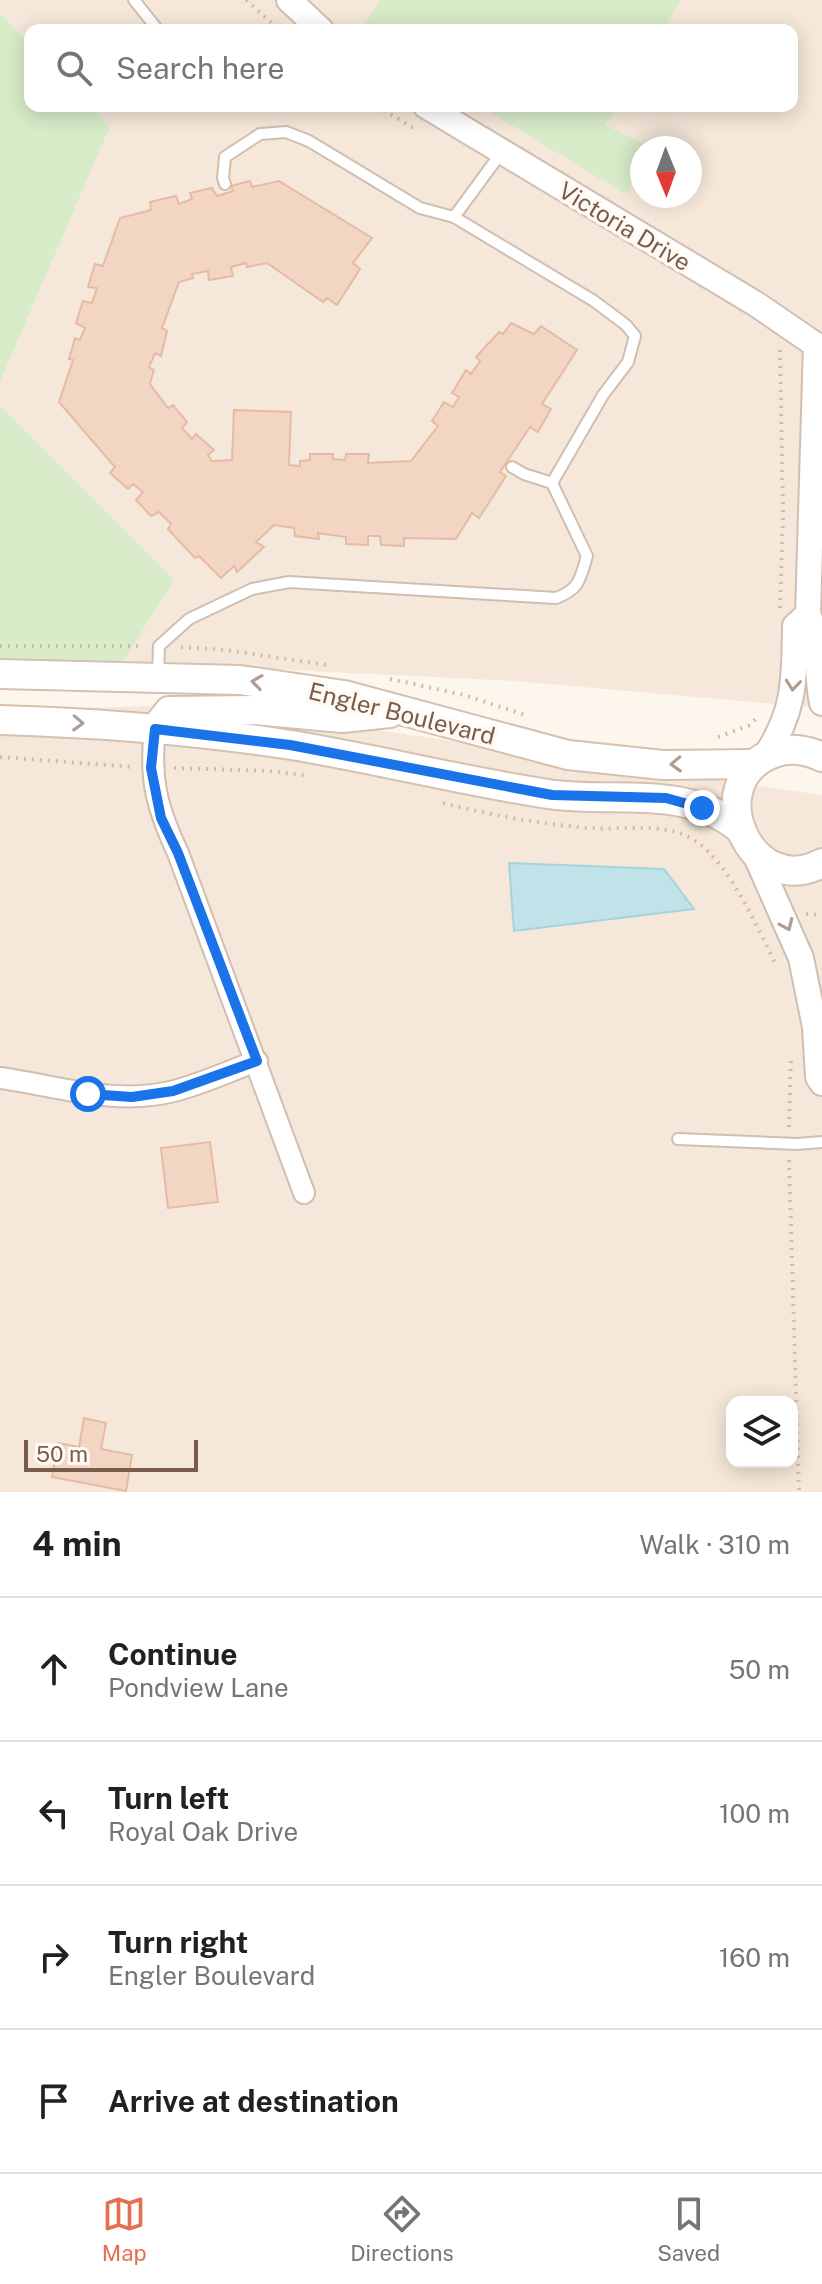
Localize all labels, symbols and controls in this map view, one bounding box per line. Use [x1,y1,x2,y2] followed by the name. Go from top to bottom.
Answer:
[24,24,798,112] search box
[52,46,96,90] icon: search
[116,50,284,86] text: Search here
[630,136,702,208] north arrow
[554,176,696,276] street label: Victoria Drive
[251,674,264,691] one-way arrow
[306,676,498,750] street label: Engler Boulevard
[785,679,802,692] one-way arrow
[72,714,85,731] one-way arrow
[669,756,682,773] one-way arrow
[684,790,720,826] route end
[777,917,793,932] one-way arrow
[70,1076,106,1112] route start
[726,1396,798,1468] map controls
[726,1396,798,1468] button: layers
[24,1436,198,1472] scale bar
[36,1441,88,1467] text: 50 m
[32,1524,122,1564] text: 4 min
[640,1529,790,1560] text: Walk · 310 m
[108,1636,238,1672] text: Continue
[32,1647,76,1691] icon: ahead
[729,1654,790,1685] text: 50 m
[108,1672,289,1703] text: Pondview Lane
[108,1780,229,1816] text: Turn left
[32,1791,76,1835] icon: left
[719,1798,790,1829] text: 100 m
[108,1816,298,1847] text: Royal Oak Drive
[108,1924,248,1960] text: Turn right
[32,1935,76,1979] icon: right
[719,1942,790,1973] text: 160 m
[108,1960,315,1991] text: Engler Boulevard
[32,2079,76,2123] icon: arrive
[108,2083,399,2119] text: Arrive at destination
[102,2192,147,2266] tab: Map
[350,2192,454,2266] tab: Directions
[657,2192,720,2266] tab: Saved

